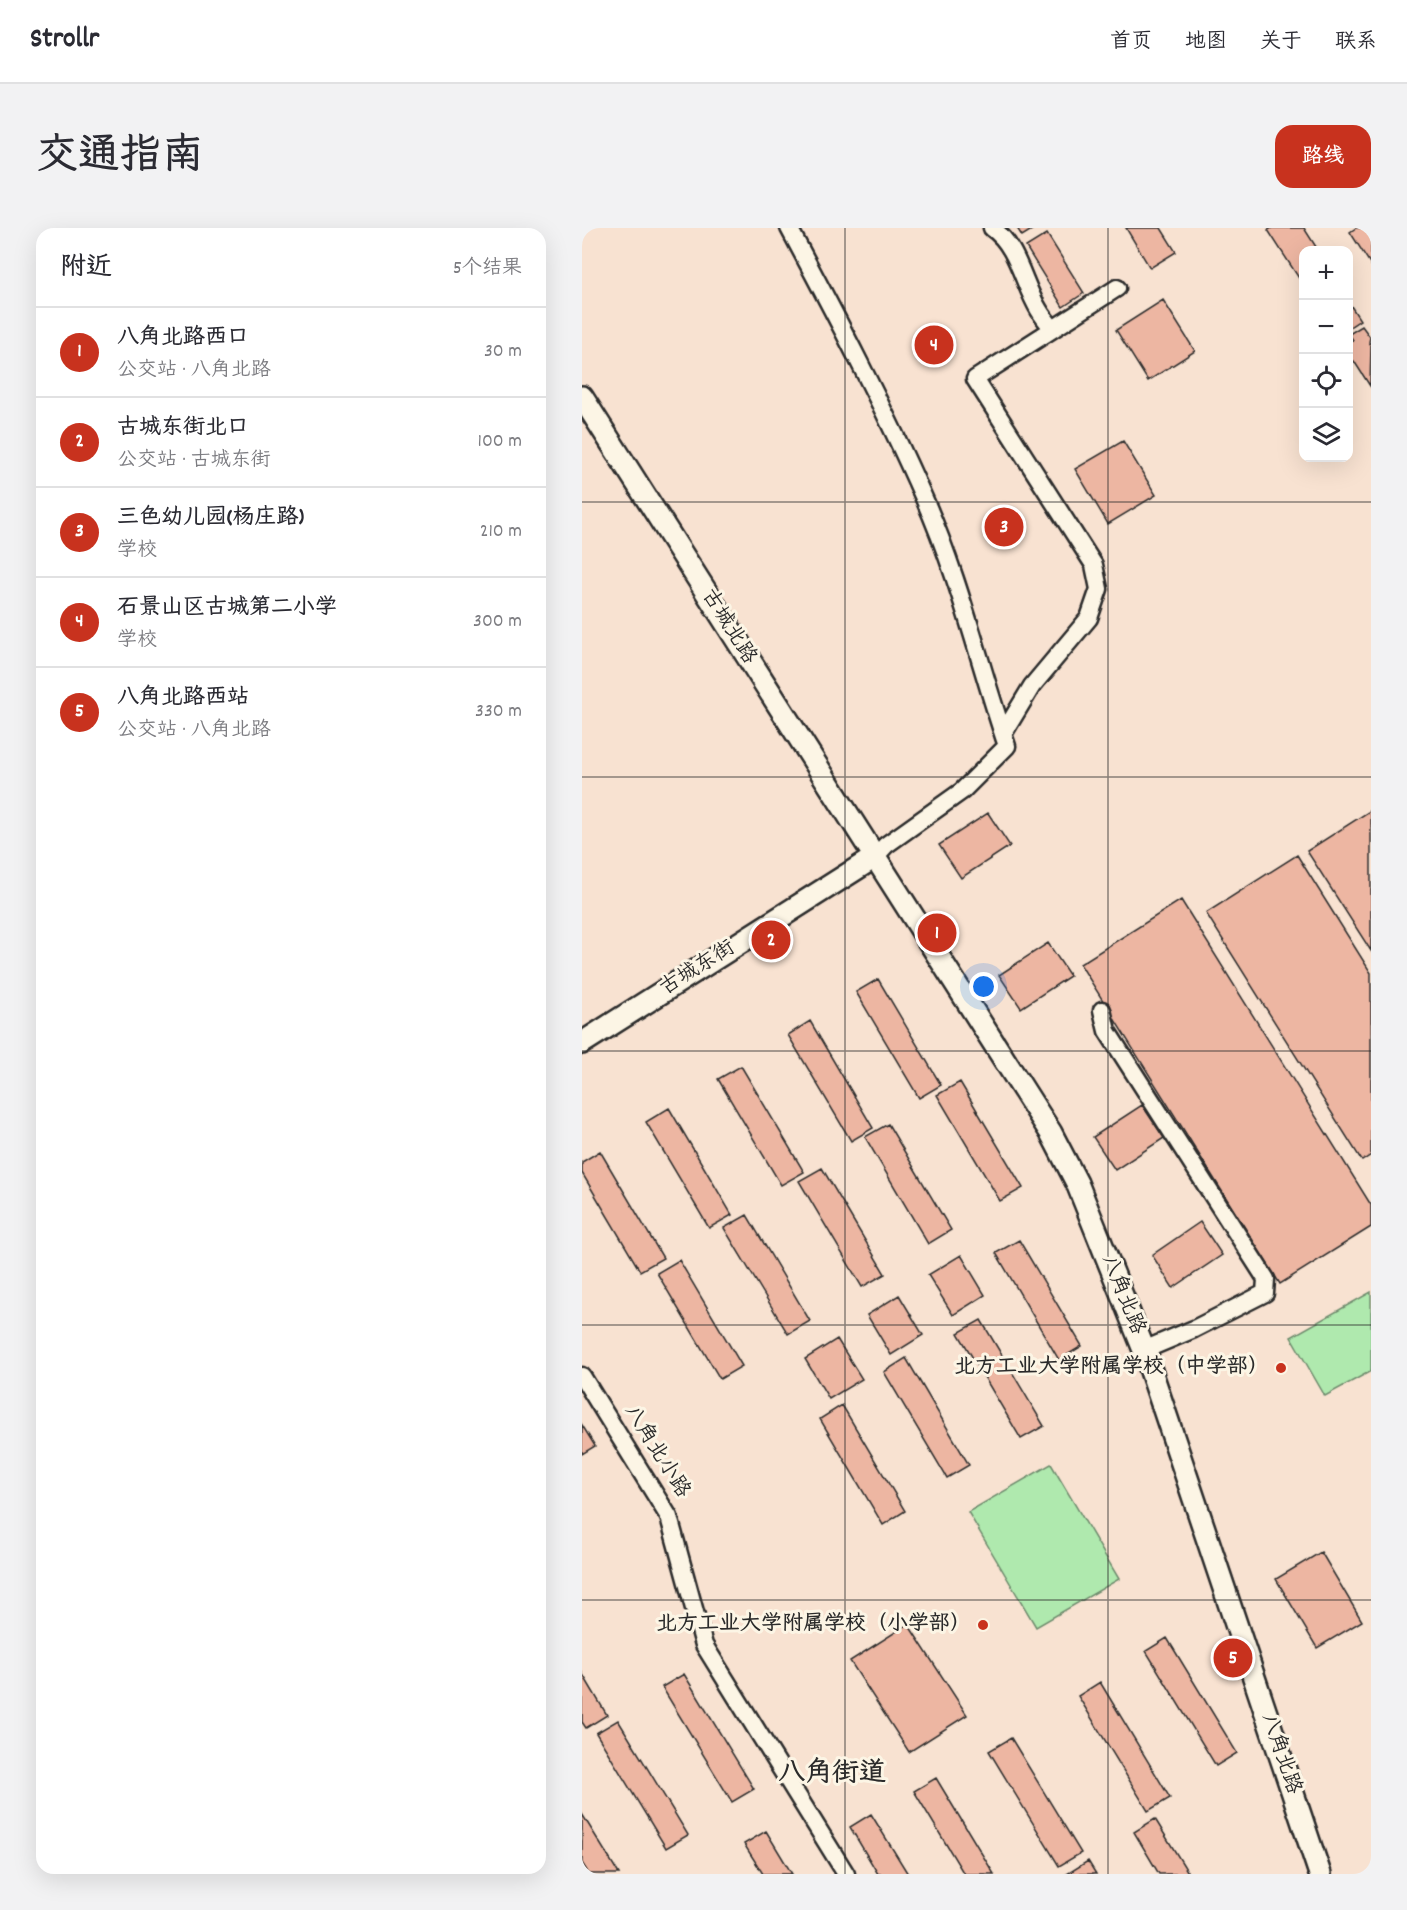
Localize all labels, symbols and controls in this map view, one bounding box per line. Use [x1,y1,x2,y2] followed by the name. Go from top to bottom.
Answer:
[30,21,99,61] text: Strollr
[1110,28,1152,58] text: 首页
[1185,28,1227,58] text: 地图
[1260,28,1302,58] text: 关于
[1335,28,1377,58] text: 联系
[1275,125,1371,188] button: 路线
[36,129,204,189] text: 交通指南
[1299,246,1353,462] map controls
[1299,246,1353,300] button: +
[60,250,112,287] text: 附近
[453,255,522,283] text: 5个结果
[1299,300,1353,354] button: −
[914,322,954,368] pin: 4
[117,323,249,354] text: 八角北路西口
[77,338,82,366] text: 1
[484,338,522,366] text: 30 m
[1299,354,1353,408] button: locate
[117,357,271,385] text: 公交站 · 八角北路
[1299,408,1353,462] button: layers
[117,413,249,444] text: 古城东街北口
[75,428,84,456] text: 2
[478,428,522,456] text: 100 m
[117,447,271,475] text: 公交站 · 古城东街
[117,503,304,534] text: 三色幼儿园(杨庄路)
[984,504,1024,550] pin: 3
[75,518,84,546] text: 3
[480,518,522,546] text: 210 m
[117,537,157,565] text: 学校
[693,583,763,671] street label: 古城北路
[117,593,337,624] text: 石景山区古城第二小学
[75,608,84,636] text: 4
[473,608,522,636] text: 300 m
[117,627,157,655] text: 学校
[117,683,249,714] text: 八角北路西站
[75,698,84,726] text: 5
[475,698,522,726] text: 330 m
[117,717,271,745] text: 公交站 · 八角北路
[918,910,956,956] pin: 1
[752,918,790,962] pin: 2
[654,934,742,1004] street label: 古城东街
[969,972,998,1001] your location
[1092,1250,1152,1340] street label: 八角北路
[954,1353,1269,1383] place label: 北方工业大学附属学校（中学部）
[1274,1361,1288,1375] marker: 北方工业大学附属学校（中学部）
[615,1400,697,1504] street label: 八角北小路
[656,1610,971,1640] place label: 北方工业大学附属学校（小学部）
[976,1618,990,1632] marker: 北方工业大学附属学校（小学部）
[1214,1636,1252,1680] pin: 5
[1252,1709,1308,1799] street label: 八角北路
[778,1755,886,1794] district label: 八角街道

